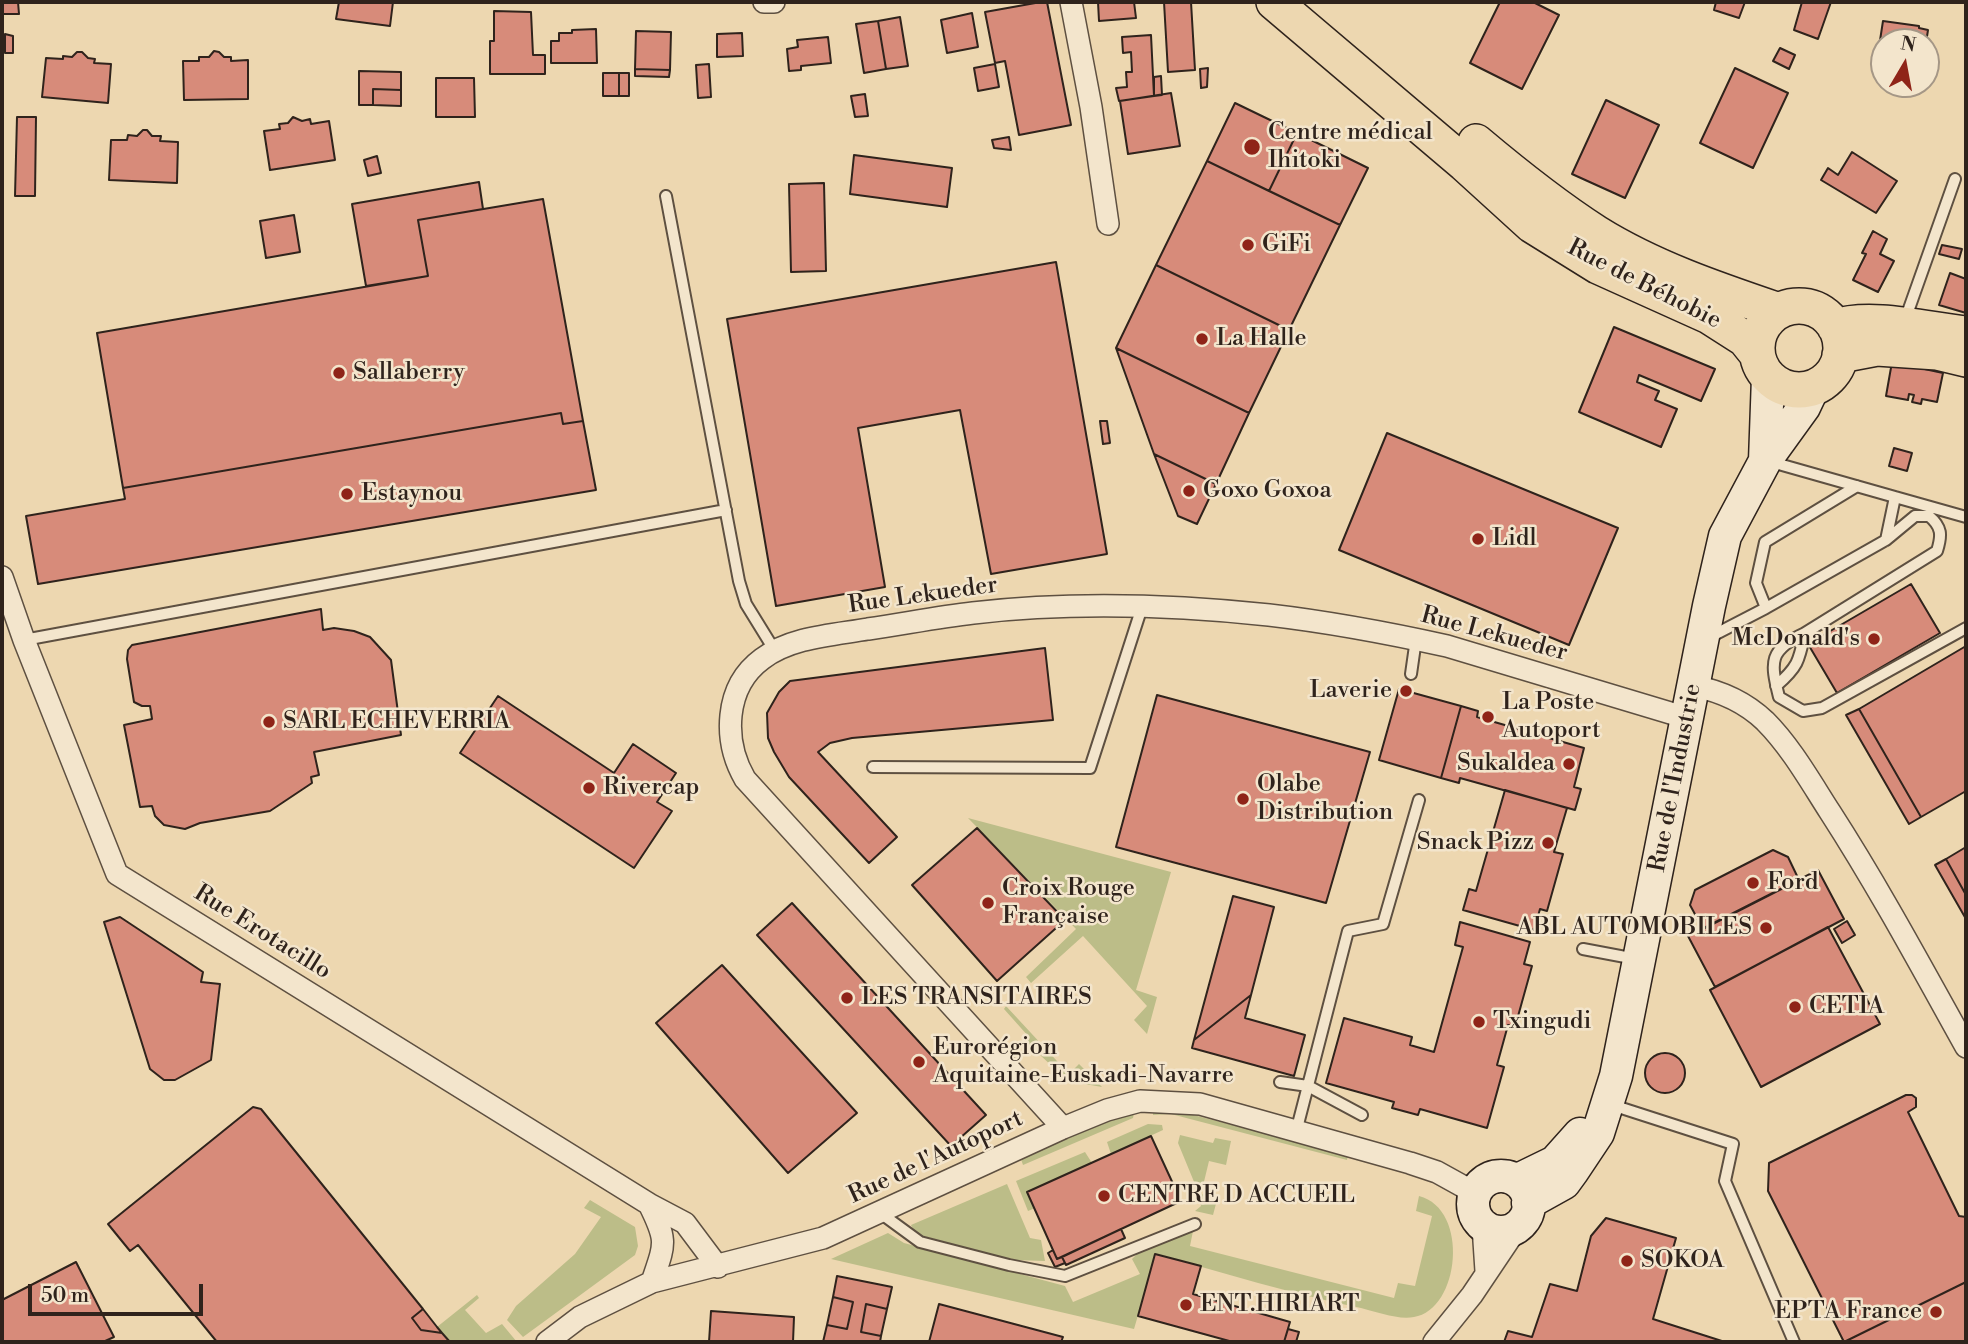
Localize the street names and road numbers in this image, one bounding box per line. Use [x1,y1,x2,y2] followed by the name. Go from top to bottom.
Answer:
[1562,234,1726,336] street label: Rue de Béhobie
[846,571,1000,621] street label: Rue Lekueder
[1418,602,1570,668] street label: Rue Lekueder
[1644,681,1708,875] street label: Rue de l'Industrie
[188,879,336,987] street label: Rue Erotacillo
[844,1105,1028,1211] street label: Rue de l'Autoport

